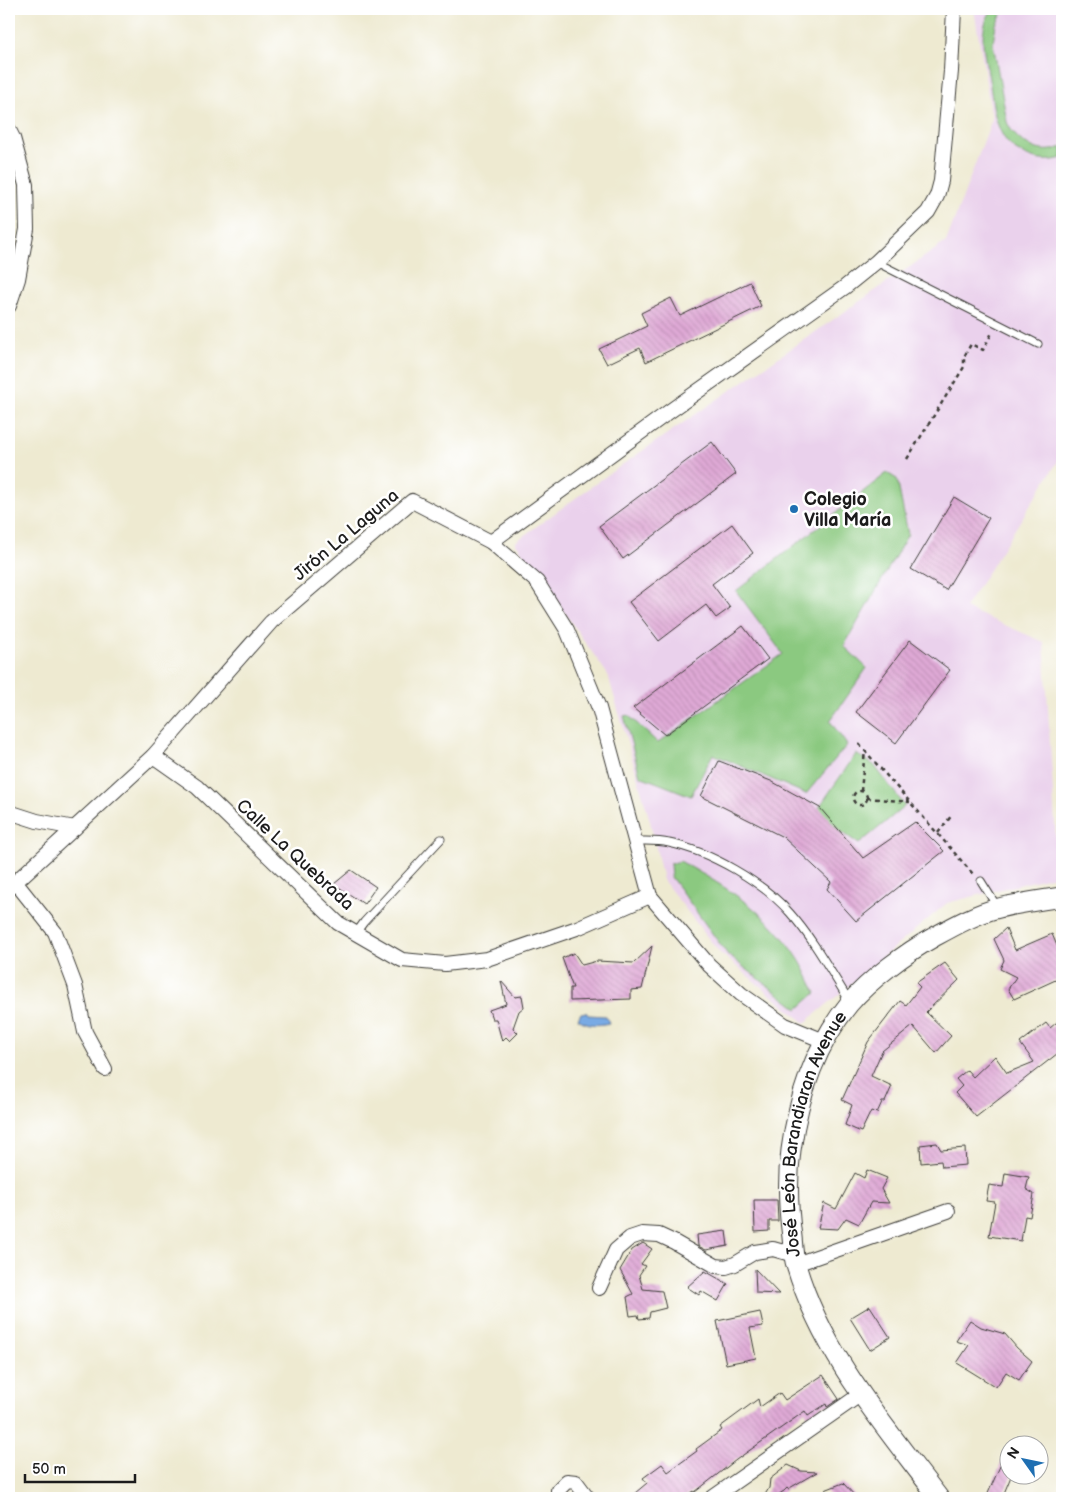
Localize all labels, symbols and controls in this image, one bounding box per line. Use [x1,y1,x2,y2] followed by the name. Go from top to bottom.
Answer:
[289,485,403,585] street label: Jirón La Laguna
[804,489,891,531] place label: Colegio Villa María
[788,503,800,515] marker: Colegio Villa María
[232,795,358,915] street label: Calle La Quebrada
[778,1006,851,1258] street label: José León Barandiaran Avenue
[998,1434,1048,1484] north arrow
[1004,1444,1024,1462] text: N
[25,1452,135,1484] scale bar
[32,1460,66,1479] text: 50 m

